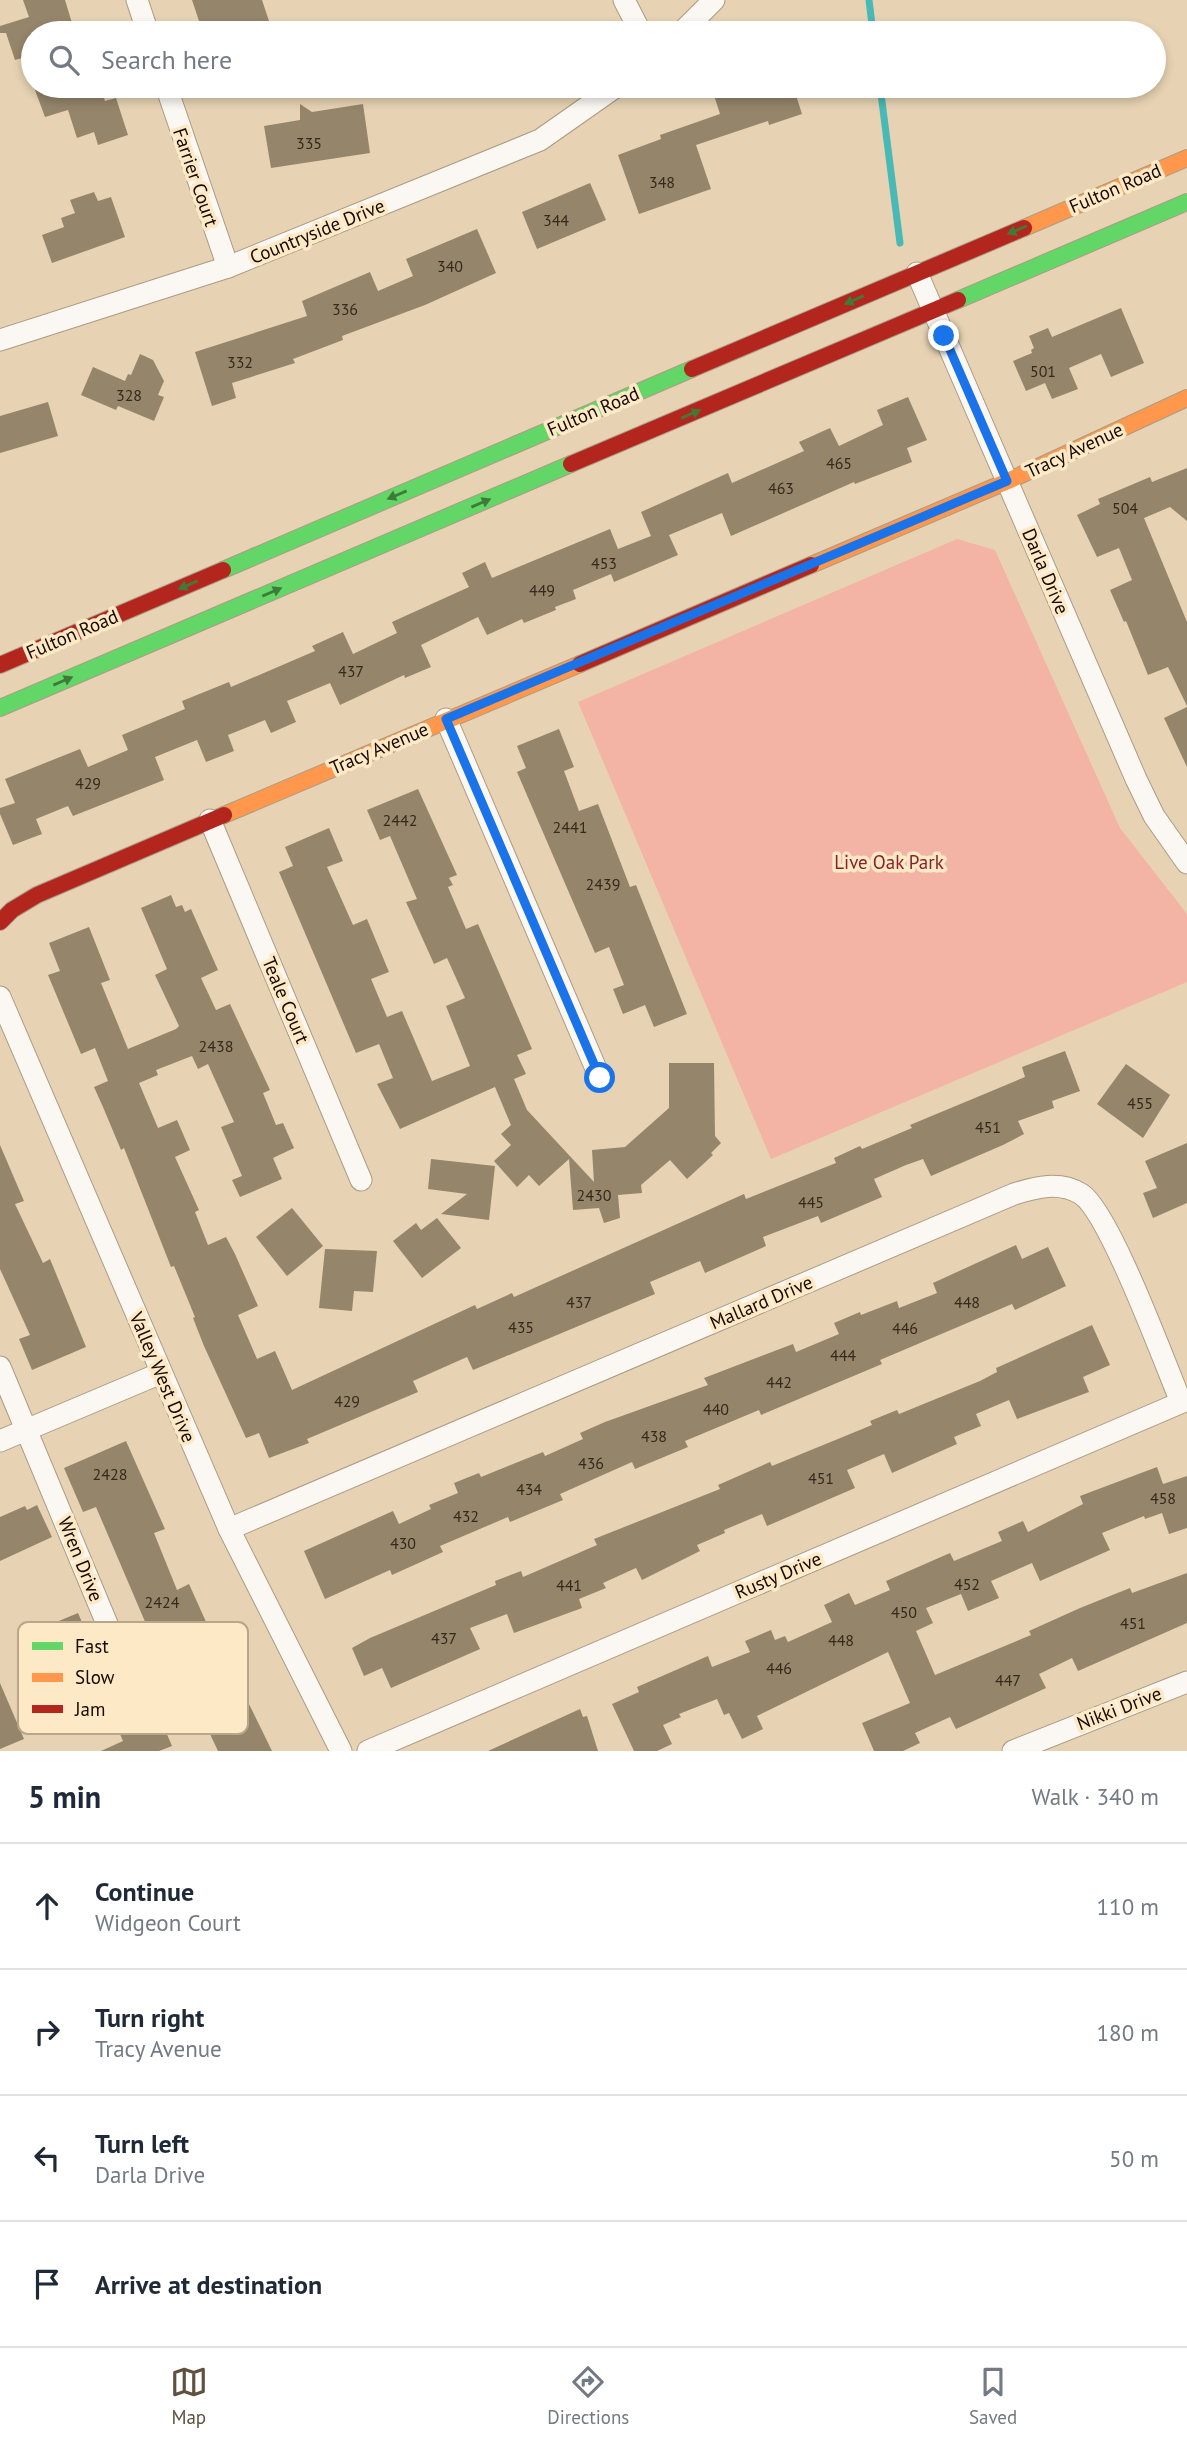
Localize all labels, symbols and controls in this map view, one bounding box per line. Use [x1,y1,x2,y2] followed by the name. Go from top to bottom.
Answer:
[21,21,1166,98] search box
[45,41,83,79] icon: search
[101,43,232,76] text: Search here
[168,125,224,230] street label: Farrier Court
[296,133,322,153] house number: 335
[1065,158,1165,218] street label: Fulton Road
[649,172,675,192] house number: 348
[246,193,388,269] street label: Countryside Drive
[543,210,569,230] house number: 344
[1007,225,1028,236] one-way arrow
[437,256,463,276] house number: 340
[843,294,864,305] one-way arrow
[332,299,358,319] house number: 336
[928,320,959,351] route end
[227,352,253,372] house number: 332
[1030,361,1056,381] house number: 501
[543,381,643,441] street label: Fulton Road
[116,385,142,405] house number: 328
[681,408,701,420] one-way arrow
[1021,417,1127,483] street label: Tracy Avenue
[826,453,852,473] house number: 465
[768,478,794,498] house number: 463
[387,489,407,501] one-way arrow
[471,497,492,508] one-way arrow
[1112,498,1138,518] house number: 504
[1017,524,1075,618] street label: Darla Drive
[591,553,617,573] house number: 453
[177,579,198,590] one-way arrow
[529,580,555,600] house number: 449
[262,586,282,598] one-way arrow
[22,604,122,664] street label: Fulton Road
[338,661,364,681] house number: 437
[53,675,73,687] one-way arrow
[326,716,432,780] street label: Tracy Avenue
[75,773,101,793] house number: 429
[383,810,417,830] house number: 2442
[553,817,587,837] house number: 2441
[834,850,944,874] park label: Live Oak Park
[586,874,620,894] house number: 2439
[257,953,315,1047] street label: Teale Court
[199,1036,233,1056] house number: 2438
[584,1062,615,1093] route start
[1127,1093,1153,1113] house number: 455
[975,1117,1001,1137] house number: 451
[577,1185,612,1205] house number: 2430
[798,1192,824,1212] house number: 445
[706,1270,816,1334] street label: Mallard Drive
[566,1292,592,1312] house number: 437
[954,1292,980,1312] house number: 448
[124,1307,201,1446] street label: Valley West Drive
[508,1317,534,1337] house number: 435
[892,1318,918,1338] house number: 446
[830,1345,856,1365] house number: 444
[766,1372,792,1392] house number: 442
[334,1391,360,1411] house number: 429
[703,1399,729,1419] house number: 440
[641,1426,667,1446] house number: 438
[578,1453,604,1473] house number: 436
[93,1464,127,1484] house number: 2428
[808,1468,834,1488] house number: 451
[516,1479,542,1499] house number: 434
[1150,1488,1176,1508] house number: 458
[453,1506,479,1526] house number: 432
[53,1513,109,1605] street label: Wren Drive
[390,1533,416,1553] house number: 430
[731,1546,825,1604] street label: Rusty Drive
[954,1574,980,1594] house number: 452
[556,1575,582,1595] house number: 441
[145,1592,180,1612] house number: 2424
[891,1602,917,1622] house number: 450
[1120,1613,1146,1633] house number: 451
[18,1622,248,1734] legend
[431,1628,457,1648] house number: 437
[828,1630,854,1650] house number: 448
[75,1634,109,1658] text: Fast
[766,1658,792,1678] house number: 446
[75,1665,115,1689] text: Slow
[995,1670,1021,1690] house number: 447
[1073,1681,1165,1735] street label: Nikki Drive
[74,1697,105,1721] text: Jam
[28,1777,101,1816] text: 5 min
[1032,1782,1159,1811] text: Walk · 340 m
[95,1875,194,1908] text: Continue
[28,1887,66,1925] icon: ahead
[1097,1892,1159,1921] text: 110 m
[95,1908,241,1937] text: Widgeon Court
[95,2001,204,2034] text: Turn right
[28,2013,66,2051] icon: right
[1097,2018,1159,2047] text: 180 m
[95,2034,222,2063] text: Tracy Avenue
[95,2127,189,2160] text: Turn left
[28,2139,66,2177] icon: left
[1109,2144,1159,2173] text: 50 m
[95,2160,205,2189] text: Darla Drive
[28,2265,66,2303] icon: arrive
[95,2268,322,2301] text: Arrive at destination
[170,2363,208,2429] tab: Map
[547,2363,629,2429] tab: Directions
[969,2363,1017,2429] tab: Saved

